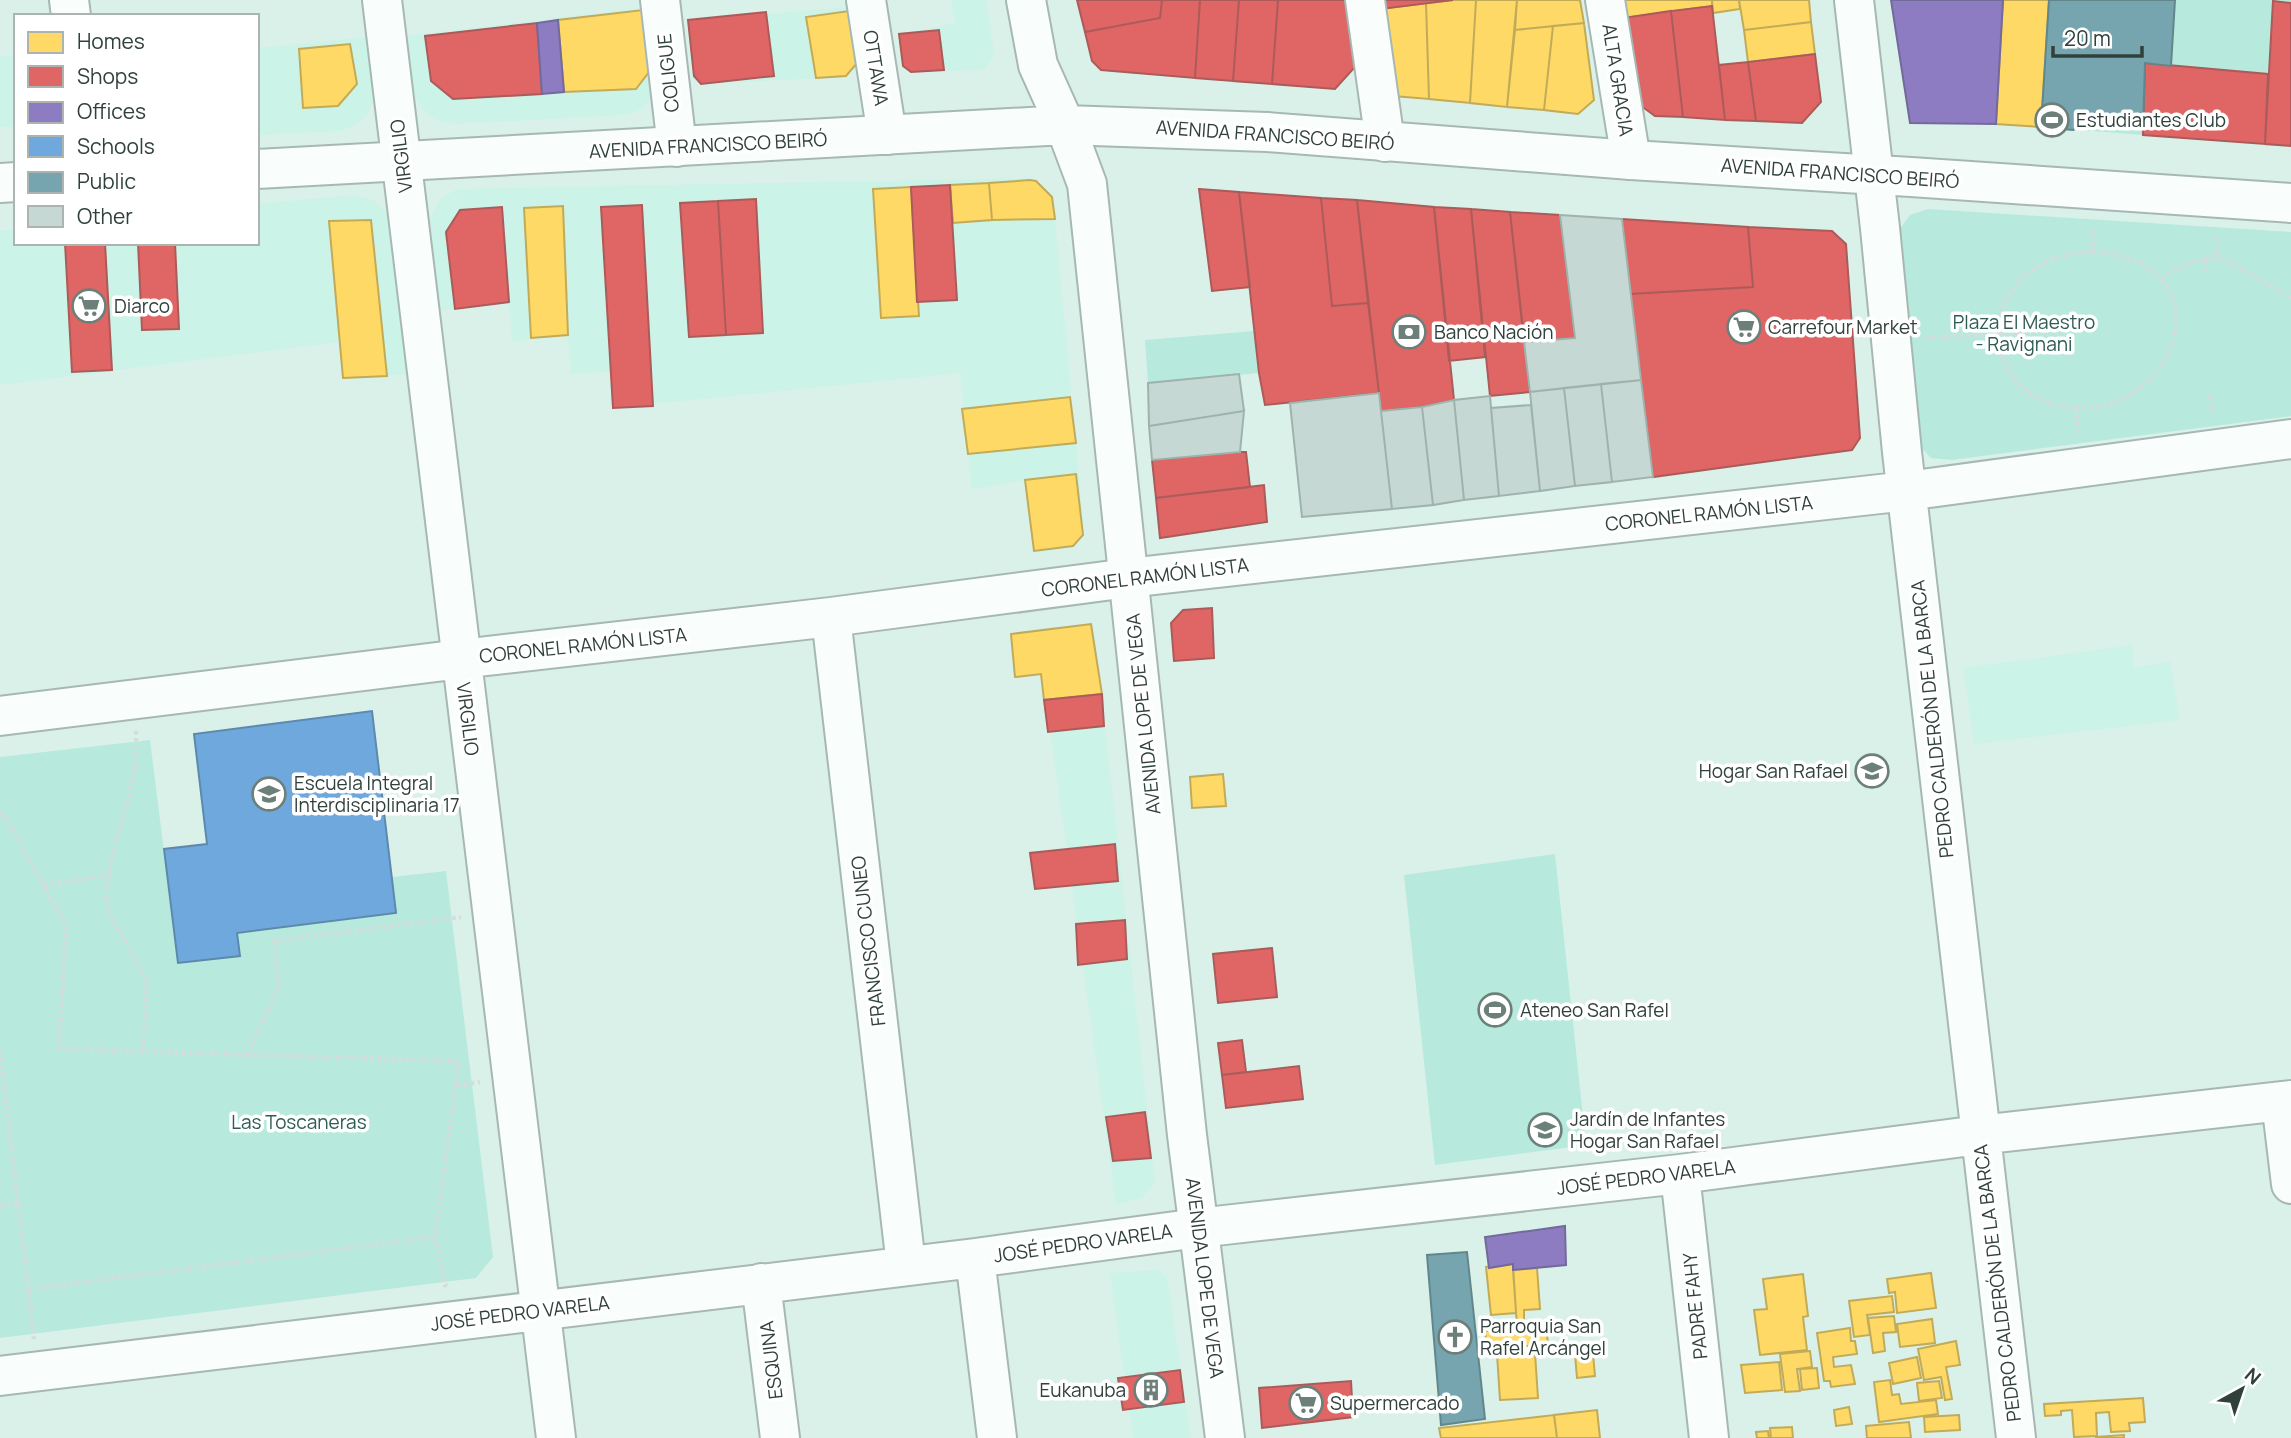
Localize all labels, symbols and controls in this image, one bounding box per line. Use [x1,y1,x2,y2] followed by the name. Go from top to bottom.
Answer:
[14,14,259,245] legend
[2053,14,2142,58] scale bar
[1596,22,1640,138] street label: ALTA GRACIA
[2064,24,2111,52] text: 20 m
[77,27,145,55] text: Homes
[857,28,895,108] street label: OTTAWA
[651,32,685,114] street label: COLIGUE
[77,62,138,90] text: Shops
[77,97,146,125] text: Offices
[2033,101,2071,139] sports icon: Estudiantes Club
[2076,107,2226,133] place label: Estudiantes Club
[1155,114,1395,156] street label: AVENIDA FRANCISCO BEIRÓ
[384,118,418,194] street label: VIRGILIO
[588,126,828,164] street label: AVENIDA FRANCISCO BEIRÓ
[77,132,155,160] text: Schools
[1720,152,1960,194] street label: AVENIDA FRANCISCO BEIRÓ
[77,167,136,195] text: Public
[77,202,133,230] text: Other
[70,287,108,325] supermarket icon: Diarco
[114,293,170,319] place label: Diarco
[1725,308,1763,346] supermarket icon: Carrefour Market
[1953,309,2095,357] park label: Plaza El Maestro - Ravignani
[1390,313,1428,351] bank icon: Banco Nación
[1768,314,1918,340] place label: Carrefour Market
[1434,319,1553,345] place label: Banco Nación
[1604,489,1814,537] street label: CORONEL RAMÓN LISTA
[1040,551,1250,603] street label: CORONEL RAMÓN LISTA
[1904,579,1960,859] street label: PEDRO CALDERÓN DE LA BARCA
[1120,612,1166,816] street label: AVENIDA LOPE DE VEGA
[478,621,688,669] street label: CORONEL RAMÓN LISTA
[451,681,485,757] street label: VIRGILIO
[1853,752,1891,790] school or university icon: Hogar San Rafael
[1699,758,1848,784] place label: Hogar San Rafael
[294,770,460,818] place label: Escuela Integral Interdisciplinaria 17
[250,775,288,813] school or university icon: Escuela Integral Interdisciplinaria 17
[845,854,891,1028] street label: FRANCISCO CUNEO
[1476,991,1514,1029] sports icon: Ateneo San Rafel
[1520,997,1669,1023] place label: Ateneo San Rafel
[1570,1106,1725,1154] place label: Jardín de Infantes Hogar San Rafael
[231,1109,367,1135] park label: Las Toscaneras
[1526,1111,1564,1149] school or university icon: Jardín de Infantes Hogar San Rafael
[1967,1143,2027,1423] street label: PEDRO CALDERÓN DE LA BARCA
[1555,1153,1737,1201] street label: JOSÉ PEDRO VARELA
[1180,1176,1230,1380] street label: AVENIDA LOPE DE VEGA
[992,1218,1174,1268] street label: JOSÉ PEDRO VARELA
[1676,1251,1714,1361] street label: PADRE FAHY
[429,1289,611,1337] street label: JOSÉ PEDRO VARELA
[1480,1313,1606,1361] place label: Parroquia San Rafel Arcángel
[1436,1318,1474,1356] church icon: Parroquia San Rafel Arcángel
[753,1319,789,1401] street label: ESQUINA
[2207,1354,2277,1424] north arrow
[2239,1362,2267,1390] text: N
[1132,1371,1170,1409] building icon: Eukanuba
[1040,1377,1126,1403] place label: Eukanuba
[1287,1384,1325,1422] supermarket icon: Supermercado
[1330,1390,1460,1416] place label: Supermercado

